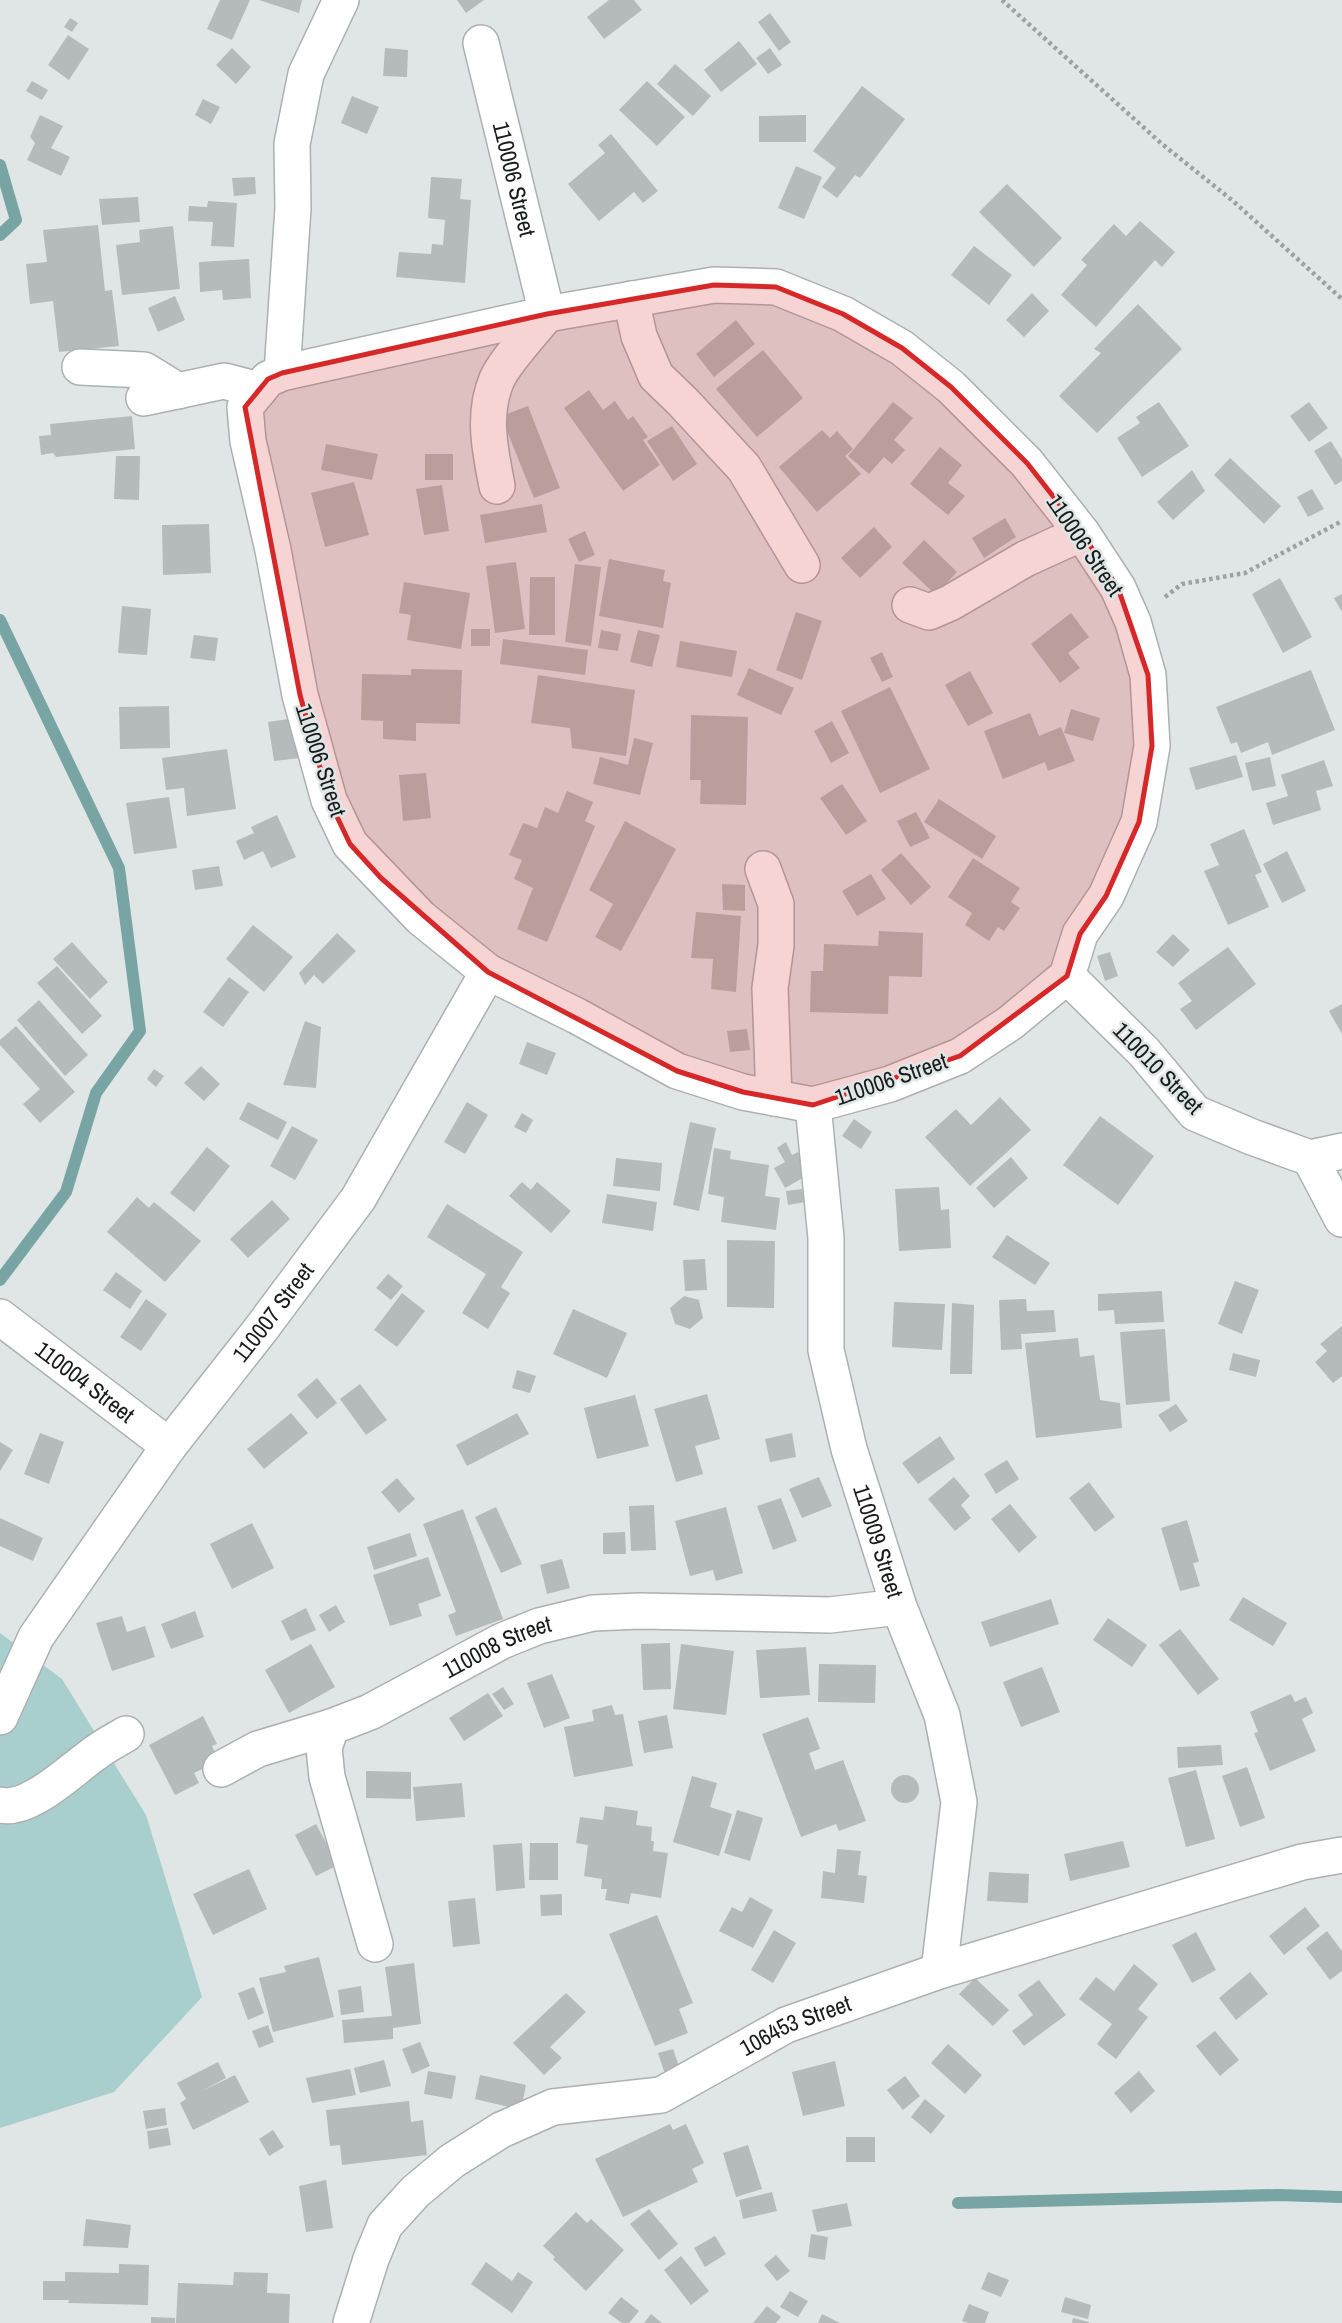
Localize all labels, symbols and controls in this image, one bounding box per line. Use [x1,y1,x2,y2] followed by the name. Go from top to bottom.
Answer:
[486,118,544,240] street label: 110006 Street
[1040,488,1131,602] street label: 110006 Street
[289,699,354,820] street label: 110006 Street
[1107,1015,1210,1121] street label: 110010 Street
[830,1045,951,1112] street label: 110006 Street
[225,1256,320,1368] street label: 110007 Street
[29,1334,141,1429] street label: 110004 Street
[846,1481,911,1602] street label: 110009 Street
[437,1608,554,1685] street label: 110008 Street
[734,1987,855,2063] street label: 106453 Street

